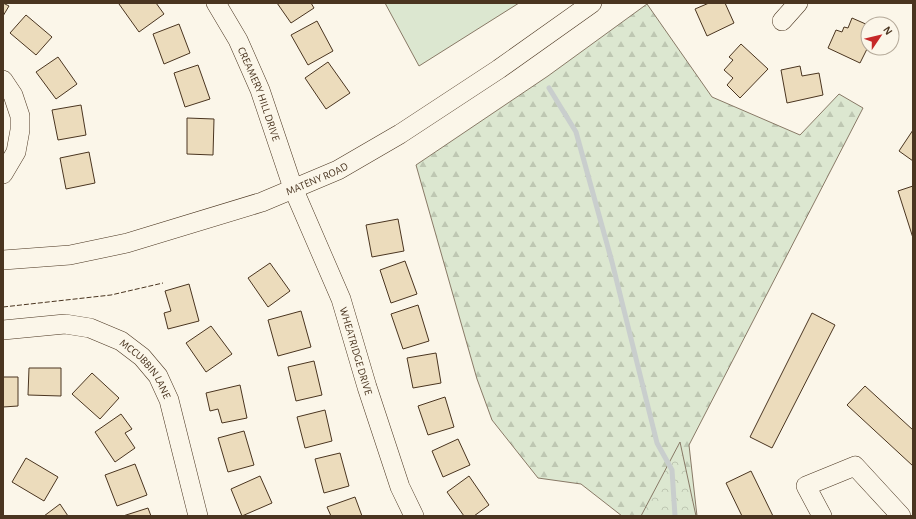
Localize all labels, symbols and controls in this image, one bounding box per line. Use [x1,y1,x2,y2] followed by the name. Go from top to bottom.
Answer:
[860,16,900,56] north arrow
[881,24,894,37] text: N
[236,45,282,143] street label: CREAMERY HILL DRIVE
[284,160,350,197] street label: MATENY ROAD
[338,306,374,397] street label: WHEATRIDGE DRIVE
[118,337,173,401] street label: MCCUBBIN LANE

